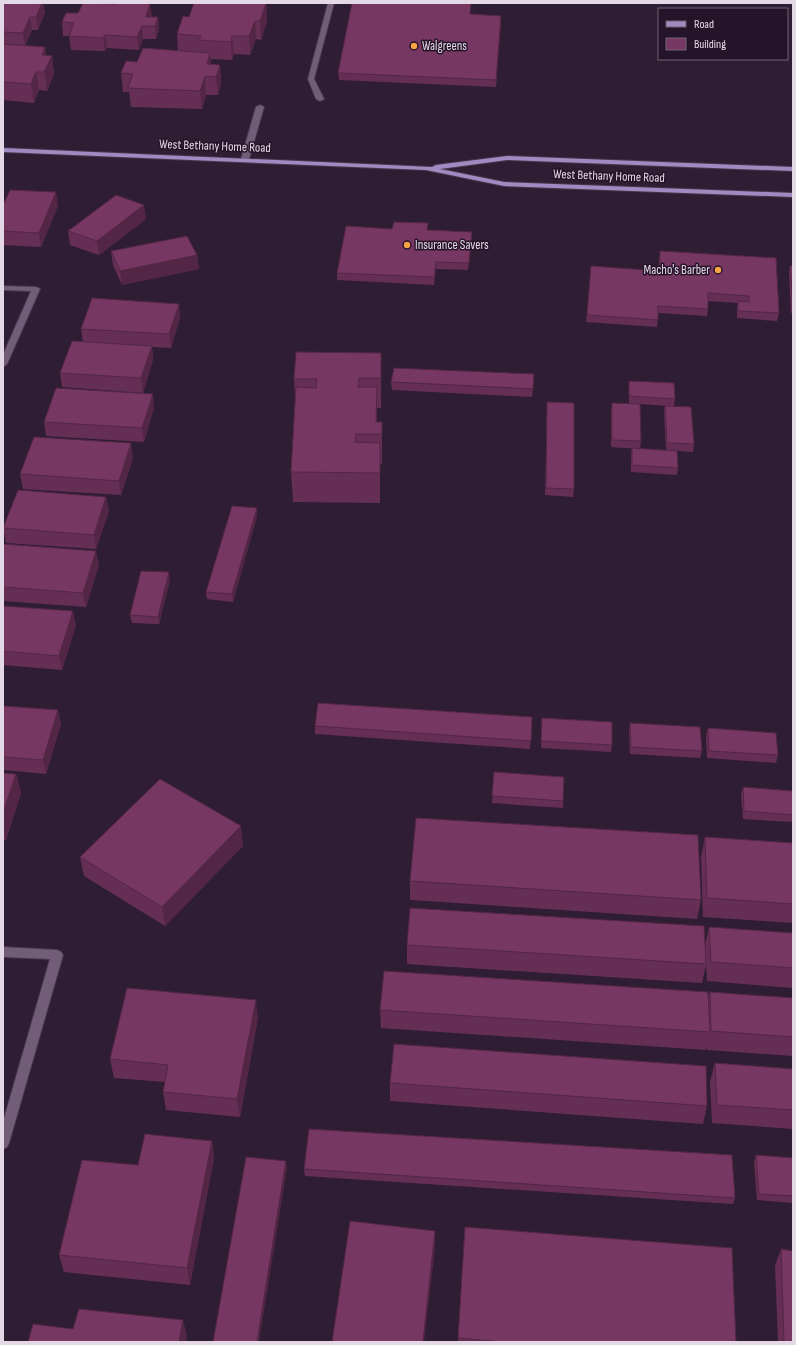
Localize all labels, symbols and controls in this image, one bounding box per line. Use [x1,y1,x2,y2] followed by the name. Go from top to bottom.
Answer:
[658,8,788,60] legend
[694,17,714,32] text: Road
[694,37,726,52] text: Building
[422,38,467,54] place label: Walgreens
[409,41,419,51] marker: Walgreens
[159,136,271,156] street label: West Bethany Home Road
[553,166,665,186] street label: West Bethany Home Road
[415,237,489,253] place label: Insurance Savers
[402,240,412,250] marker: Insurance Savers
[643,262,710,278] place label: Macho's Barber
[713,265,723,275] marker: Macho's Barber

